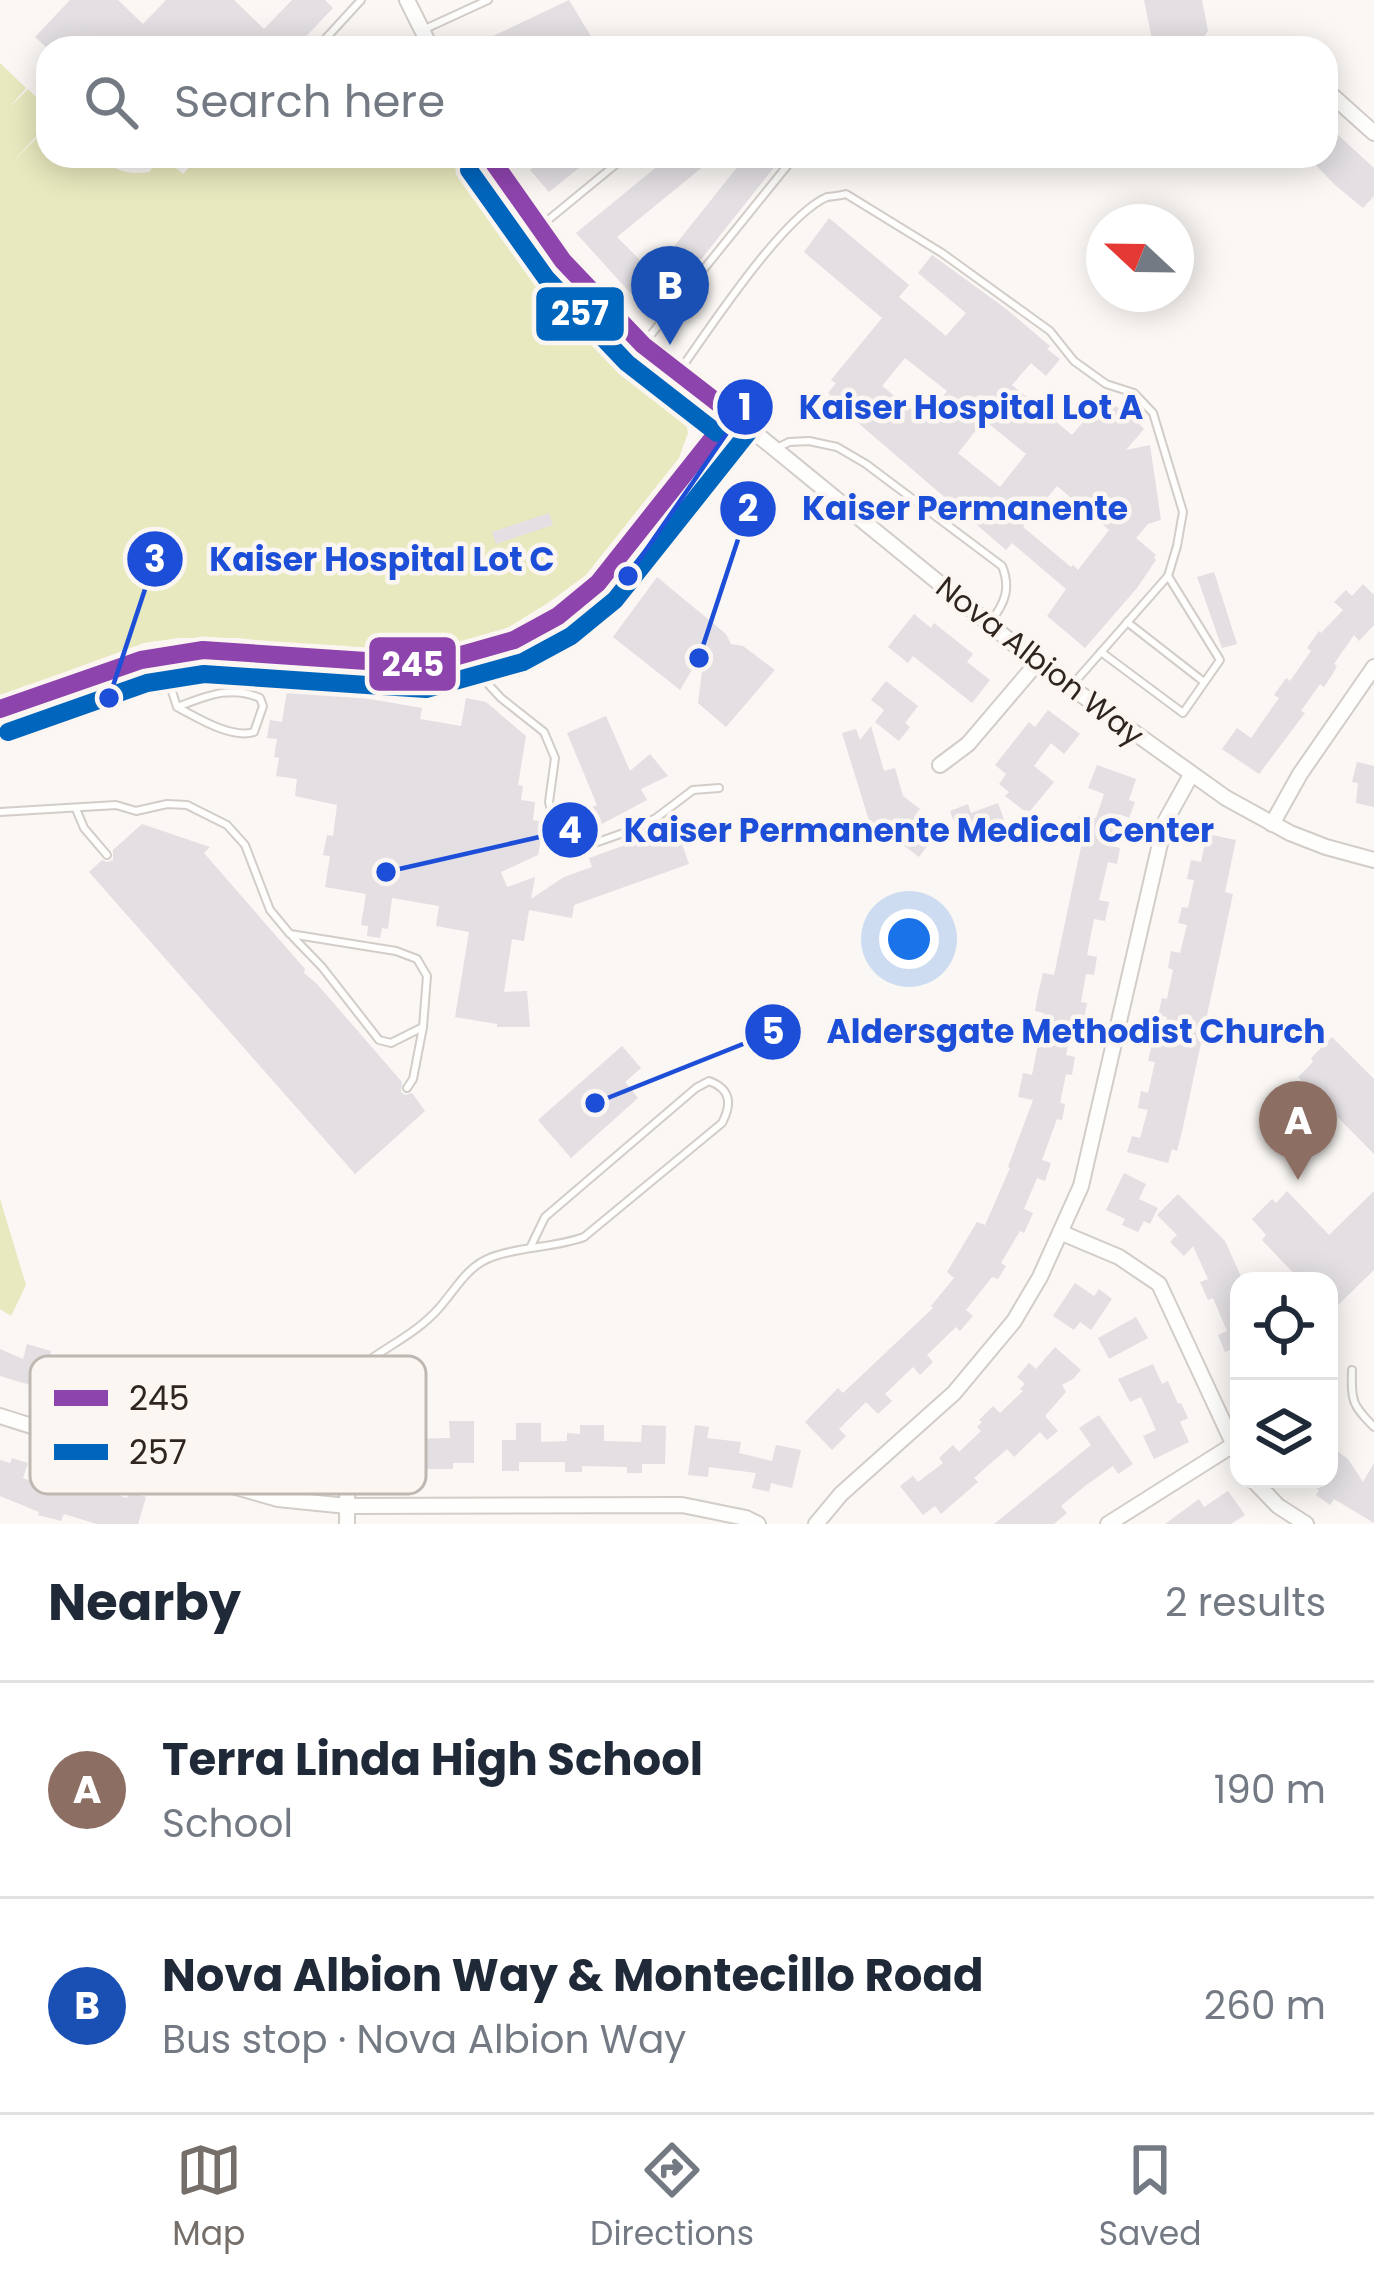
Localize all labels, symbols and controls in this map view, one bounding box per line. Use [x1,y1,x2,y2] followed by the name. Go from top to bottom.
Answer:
[36,36,1338,168] search box
[78,69,144,135] icon: search
[174,70,445,133] text: Search here
[1086,204,1194,312] north arrow
[631,246,709,345] pin: B
[534,285,626,343] line badge: 257
[551,290,609,337] text: 257
[715,373,1168,442] callout: Kaiser Hospital Lot A
[738,382,752,433] text: 1
[799,384,1143,431] text: Kaiser Hospital Lot A
[718,474,1152,543] callout: Kaiser Permanente
[738,483,758,534] text: 2
[802,485,1128,532] text: Kaiser Permanente
[125,525,578,594] callout: Kaiser Hospital Lot C
[144,534,166,585] text: 3
[209,536,555,583] text: Kaiser Hospital Lot C
[927,566,1153,756] street label: Nova Albion Way
[367,635,458,693] line badge: 245
[382,641,444,688] text: 245
[540,796,1238,865] callout: Kaiser Permanente Medical Center
[558,805,582,856] text: 4
[624,807,1214,854] text: Kaiser Permanente Medical Center
[879,909,939,969] your location
[743,997,1350,1066] callout: Aldersgate Methodist Church
[761,1006,785,1057] text: 5
[826,1008,1326,1055] text: Aldersgate Methodist Church
[1259,1081,1337,1180] pin: A
[1230,1272,1338,1488] map controls
[1230,1272,1338,1380] button: locate
[30,1356,426,1494] legend
[129,1375,189,1422] text: 245
[1230,1380,1338,1488] button: layers
[129,1429,187,1476] text: 257
[48,1566,241,1638] text: Nearby
[1165,1575,1326,1630] text: 2 results
[162,1728,703,1791] text: Terra Linda High School
[73,1762,101,1817] text: A
[1214,1762,1326,1817] text: 190 m
[162,1796,293,1851] text: School
[162,1944,984,2007] text: Nova Albion Way & Montecillo Road
[74,1978,100,2033] text: B
[1204,1978,1326,2033] text: 260 m
[162,2012,686,2067] text: Bus stop · Nova Albion Way
[172,2137,245,2259] tab: Map
[590,2137,754,2259] tab: Directions
[1099,2137,1202,2259] tab: Saved

